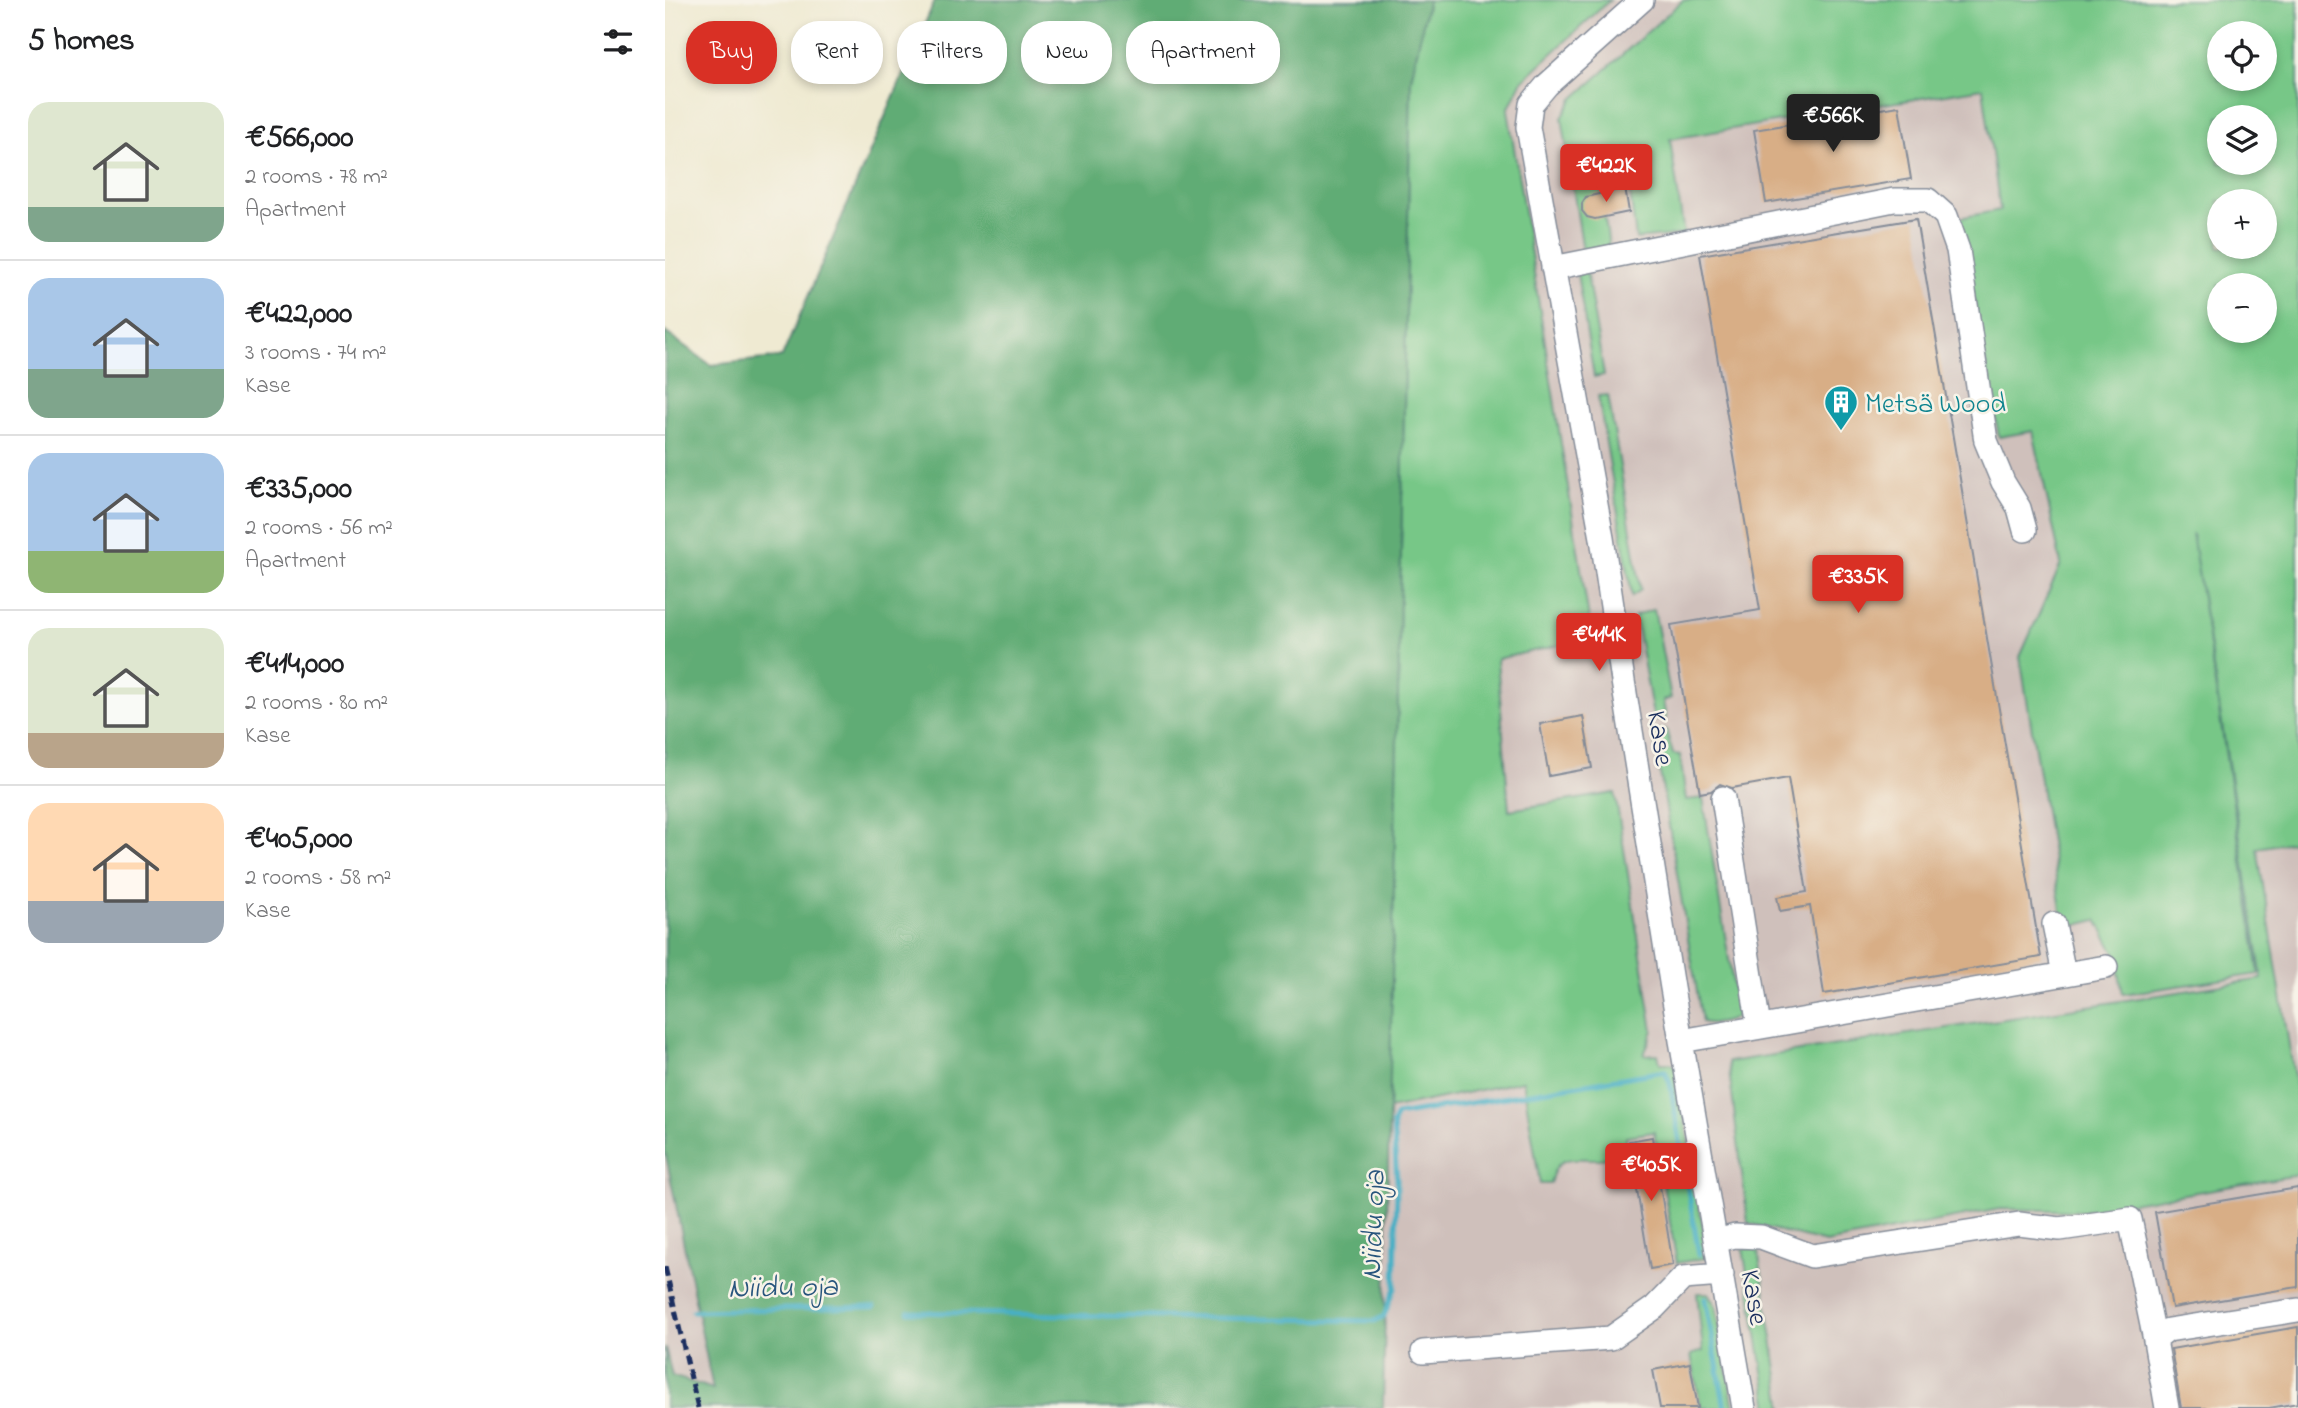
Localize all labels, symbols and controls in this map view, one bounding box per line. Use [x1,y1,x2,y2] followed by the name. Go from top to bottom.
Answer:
[28,20,135,64] text: 5 homes
[686,21,777,84] chip: Buy
[791,21,883,84] chip: Rent
[897,21,1007,84] chip: Filters
[1021,21,1112,84] chip: New
[1126,21,1280,84] chip: Apartment
[2207,21,2277,343] map controls
[2207,21,2277,91] button: locate
[599,23,637,61] icon: filters
[1784,94,1882,154] pin: €566K
[1803,100,1863,133] text: €566K
[2207,105,2277,175] button: layers
[245,117,354,161] text: €566,000
[84,130,168,214] icon: home
[1557,144,1655,204] pin: €422K
[1576,150,1636,183] text: €422K
[245,161,388,194] text: 2 rooms · 78 m²
[2207,189,2277,259] button: +
[245,194,346,227] text: Apartment
[2207,273,2277,343] button: −
[245,293,352,337] text: €422,000
[84,306,168,390] icon: home
[245,337,387,370] text: 3 rooms · 74 m²
[245,370,291,403] text: Kase
[1822,383,1860,432] building icon: Metsä Wood
[1865,385,2006,426] place label: Metsä Wood
[245,468,352,512] text: €335,000
[84,481,168,565] icon: home
[245,512,393,545] text: 2 rooms · 56 m²
[245,545,346,578] text: Apartment
[1809,556,1907,615] pin: €335K
[1828,561,1888,594] text: €335K
[1550,614,1648,673] pin: €414K
[1572,619,1626,652] text: €414K
[245,643,344,687] text: €414,000
[84,656,168,740] icon: home
[245,687,388,720] text: 2 rooms · 80 m²
[1634,708,1683,770] street label: Kase
[245,720,291,753] text: Kase
[245,818,352,862] text: €405,000
[84,831,168,915] icon: home
[245,862,391,895] text: 2 rooms · 58 m²
[245,895,291,928] text: Kase
[1602,1144,1700,1203] pin: €405K
[1621,1149,1681,1182] text: €405K
[1351,1169,1399,1281] water label: Niidu oja
[728,1266,839,1312] water label: Niidu oja
[1728,1267,1778,1329] street label: Kase

